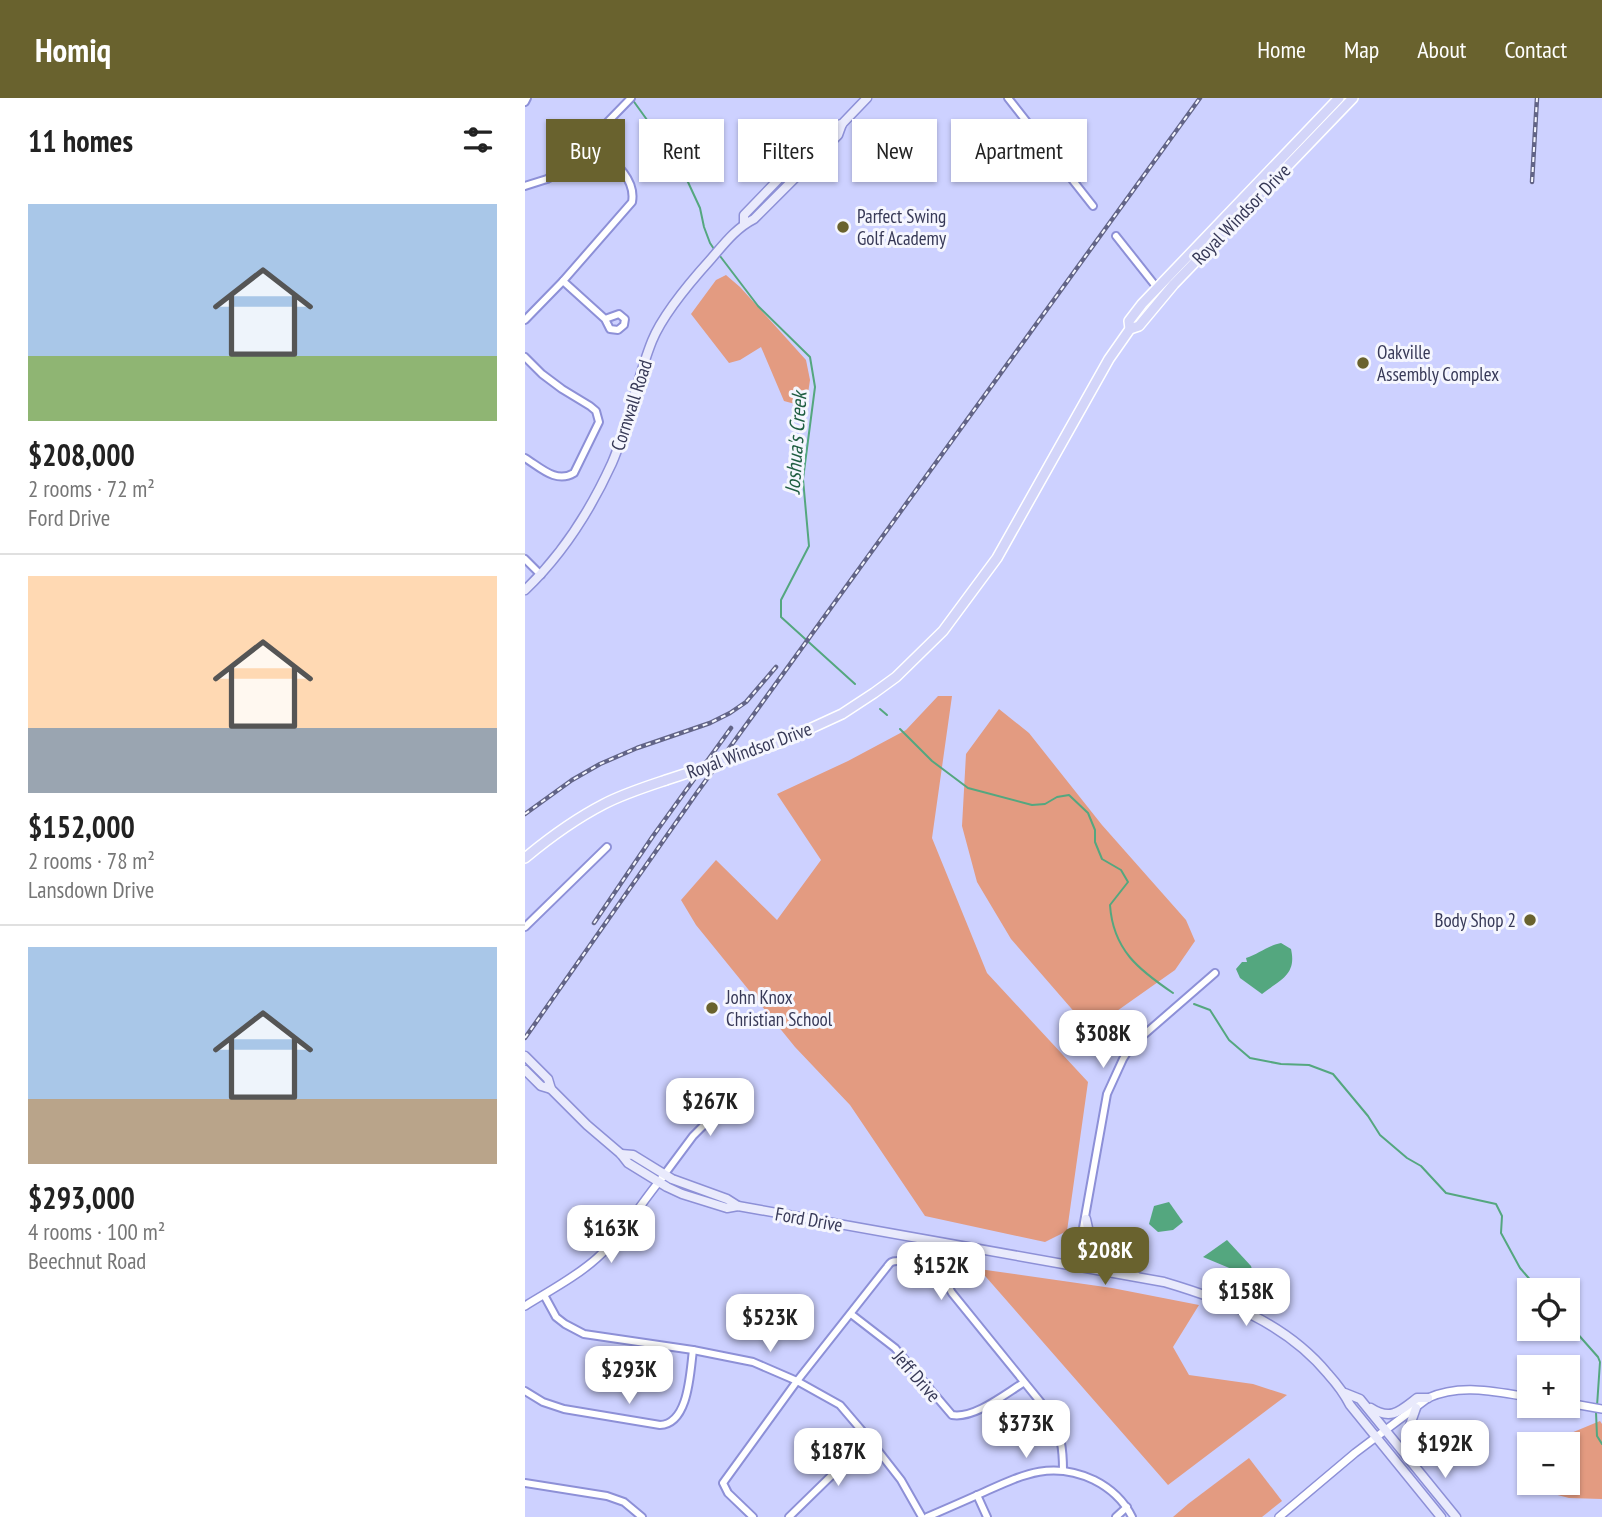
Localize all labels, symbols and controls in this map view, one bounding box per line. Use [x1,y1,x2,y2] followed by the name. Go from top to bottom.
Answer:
[35,28,111,71] text: Homiq
[1257,34,1306,65] text: Home
[1344,34,1379,65] text: Map
[1417,34,1466,65] text: About
[1504,34,1567,65] text: Contact
[546,119,625,182] chip: Buy
[639,119,724,182] chip: Rent
[738,119,838,182] chip: Filters
[852,119,937,182] chip: New
[951,119,1087,182] chip: Apartment
[28,121,133,160] text: 11 homes
[459,121,497,159] icon: filters
[1187,158,1295,270] street label: Royal Windsor Drive
[857,204,947,250] place label: Parfect Swing Golf Academy
[835,219,851,235] marker: Parfect Swing Golf Academy
[200,249,326,375] icon: home
[1377,340,1499,386] place label: Oakville Assembly Complex
[1355,355,1371,371] marker: Oakville Assembly Complex
[605,357,657,453] street label: Cornwall Road
[778,388,813,496] water label: Joshua's Creek
[28,435,135,474] text: $208,000
[28,474,155,503] text: 2 rooms · 72 m²
[28,503,110,532] text: Ford Drive
[200,621,326,747] icon: home
[683,716,815,784] street label: Royal Windsor Drive
[28,807,135,846] text: $152,000
[28,846,155,875] text: 2 rooms · 78 m²
[28,875,154,904] text: Lansdown Drive
[1434,908,1516,932] place label: Body Shop 2
[1522,912,1538,928] marker: Body Shop 2
[725,985,833,1031] place label: John Knox Christian School
[200,992,326,1118] icon: home
[704,1000,720,1016] marker: John Knox Christian School
[1054,1010,1152,1070] pin: $308K
[1075,1018,1131,1047] text: $308K
[661,1079,759,1138] pin: $267K
[682,1086,738,1115] text: $267K
[28,1178,135,1217] text: $293,000
[773,1201,845,1237] street label: Ford Drive
[562,1206,660,1265] pin: $163K
[583,1213,639,1242] text: $163K
[28,1217,165,1246] text: 4 rooms · 100 m²
[1056,1228,1154,1287] pin: $208K
[1077,1235,1133,1264] text: $208K
[892,1242,990,1302] pin: $152K
[28,1246,146,1275] text: Beechnut Road
[913,1250,969,1279] text: $152K
[1197,1268,1295,1328] pin: $158K
[1218,1276,1274,1305] text: $158K
[1517,1278,1580,1495] map controls
[1517,1278,1580,1341] button: locate
[721,1294,819,1354] pin: $523K
[742,1302,798,1331] text: $523K
[887,1344,946,1407] street label: Jeff Drive
[580,1346,678,1406] pin: $293K
[601,1354,657,1383] text: $293K
[1517,1355,1580,1418] button: +
[977,1400,1075,1460] pin: $373K
[998,1408,1054,1437] text: $373K
[1396,1420,1494,1480] pin: $192K
[789,1428,887,1488] pin: $187K
[1417,1428,1473,1457] text: $192K
[1517,1432,1580,1495] button: −
[810,1436,866,1465] text: $187K

